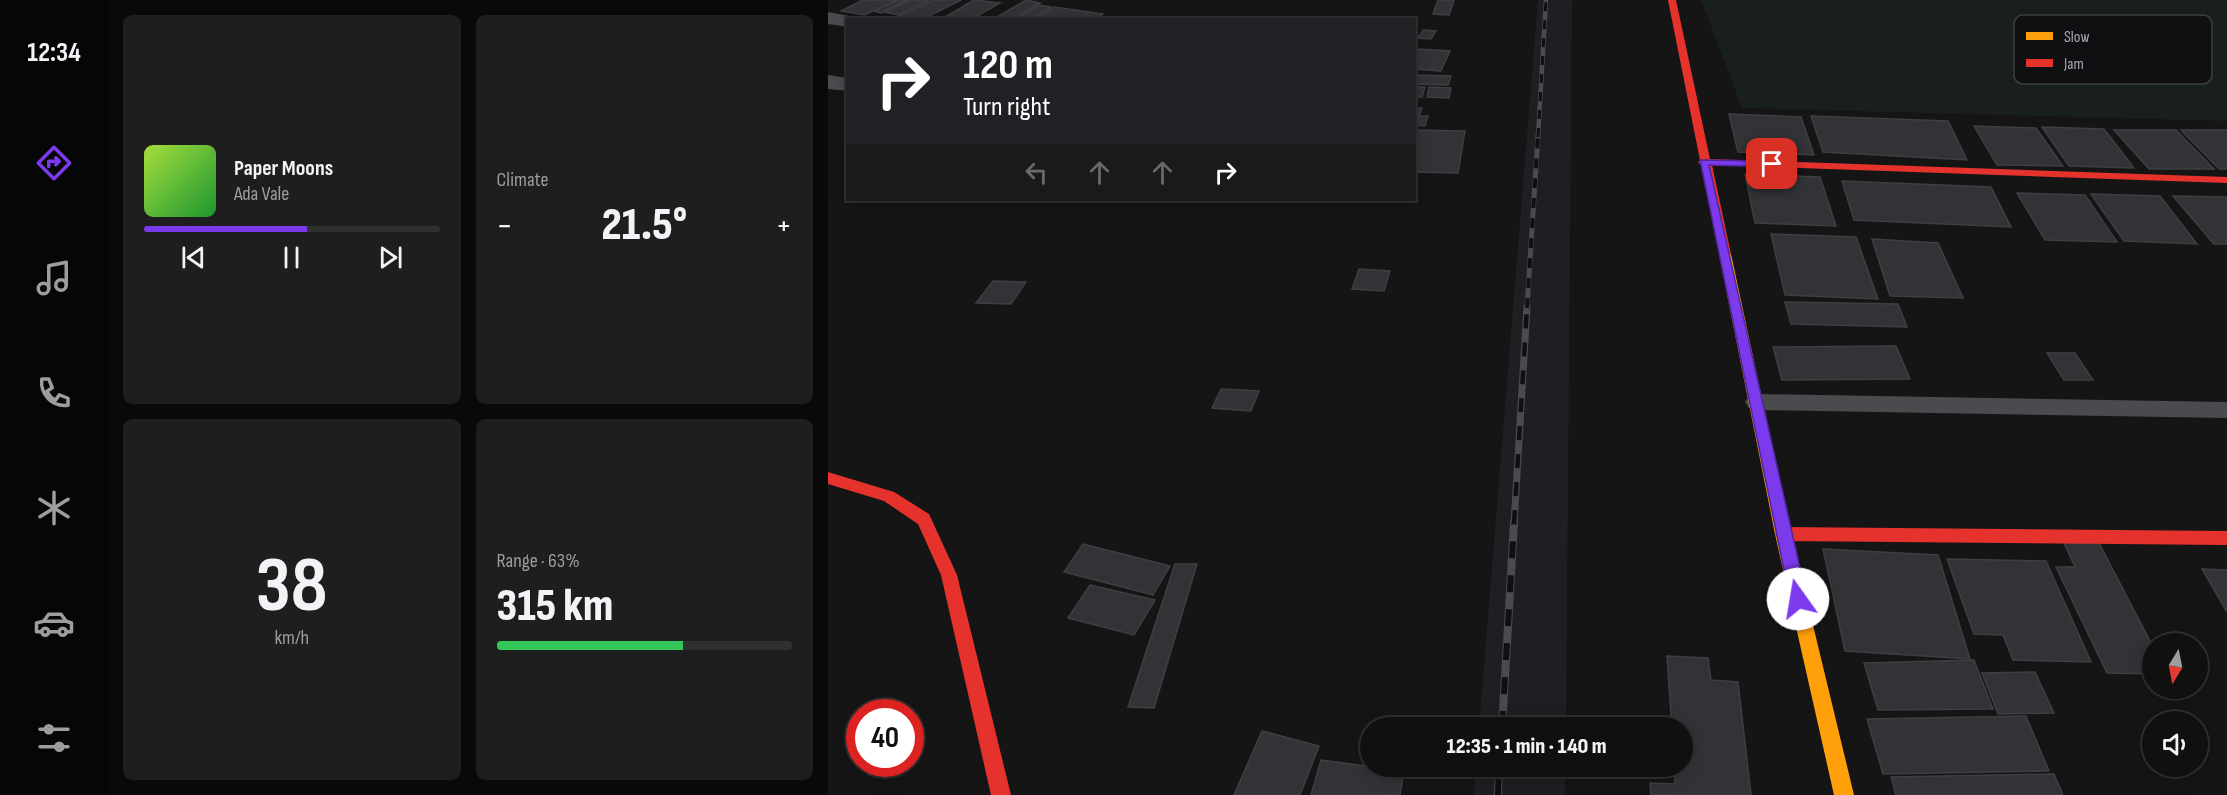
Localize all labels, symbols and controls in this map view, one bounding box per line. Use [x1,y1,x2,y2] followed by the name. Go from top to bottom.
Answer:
[2014,15,2212,84] legend
[2064,28,2089,47] text: Slow
[27,37,81,69] text: 12:34
[963,40,1053,91] text: 120 m
[864,42,942,120] icon: right
[2063,55,2084,74] text: Jam
[963,91,1050,123] text: Turn right
[1746,138,1797,189] pin
[33,142,75,184] icon: directions
[1755,147,1788,180] icon: arrive
[234,155,333,182] text: Paper Moons
[1020,156,1053,189] icon: left
[1083,156,1116,189] icon: ahead
[1146,156,1179,189] icon: ahead
[1209,156,1242,189] icon: right
[497,168,549,192] text: Climate
[234,182,289,206] text: Ada Vale
[601,198,687,253] text: 21.5°
[497,206,513,246] text: −
[776,206,792,246] text: +
[177,241,210,274] icon: previous
[275,241,308,274] icon: pause
[374,241,407,274] icon: next
[33,257,75,299] icon: music
[33,372,75,414] icon: phone
[33,487,75,529] icon: climate
[256,540,328,633] text: 38
[497,549,580,573] text: Range · 63%
[1766,567,1830,631] position arrow
[497,579,613,634] text: 315 km
[33,602,75,644] icon: car
[274,626,309,650] text: km/h
[2142,633,2208,699] north arrow
[2142,633,2208,777] map controls
[846,699,924,777] speed limit sign: 40
[2142,711,2208,777] button: sound
[33,717,75,759] icon: filters
[1446,733,1607,760] text: 12:35 · 1 min · 140 m

